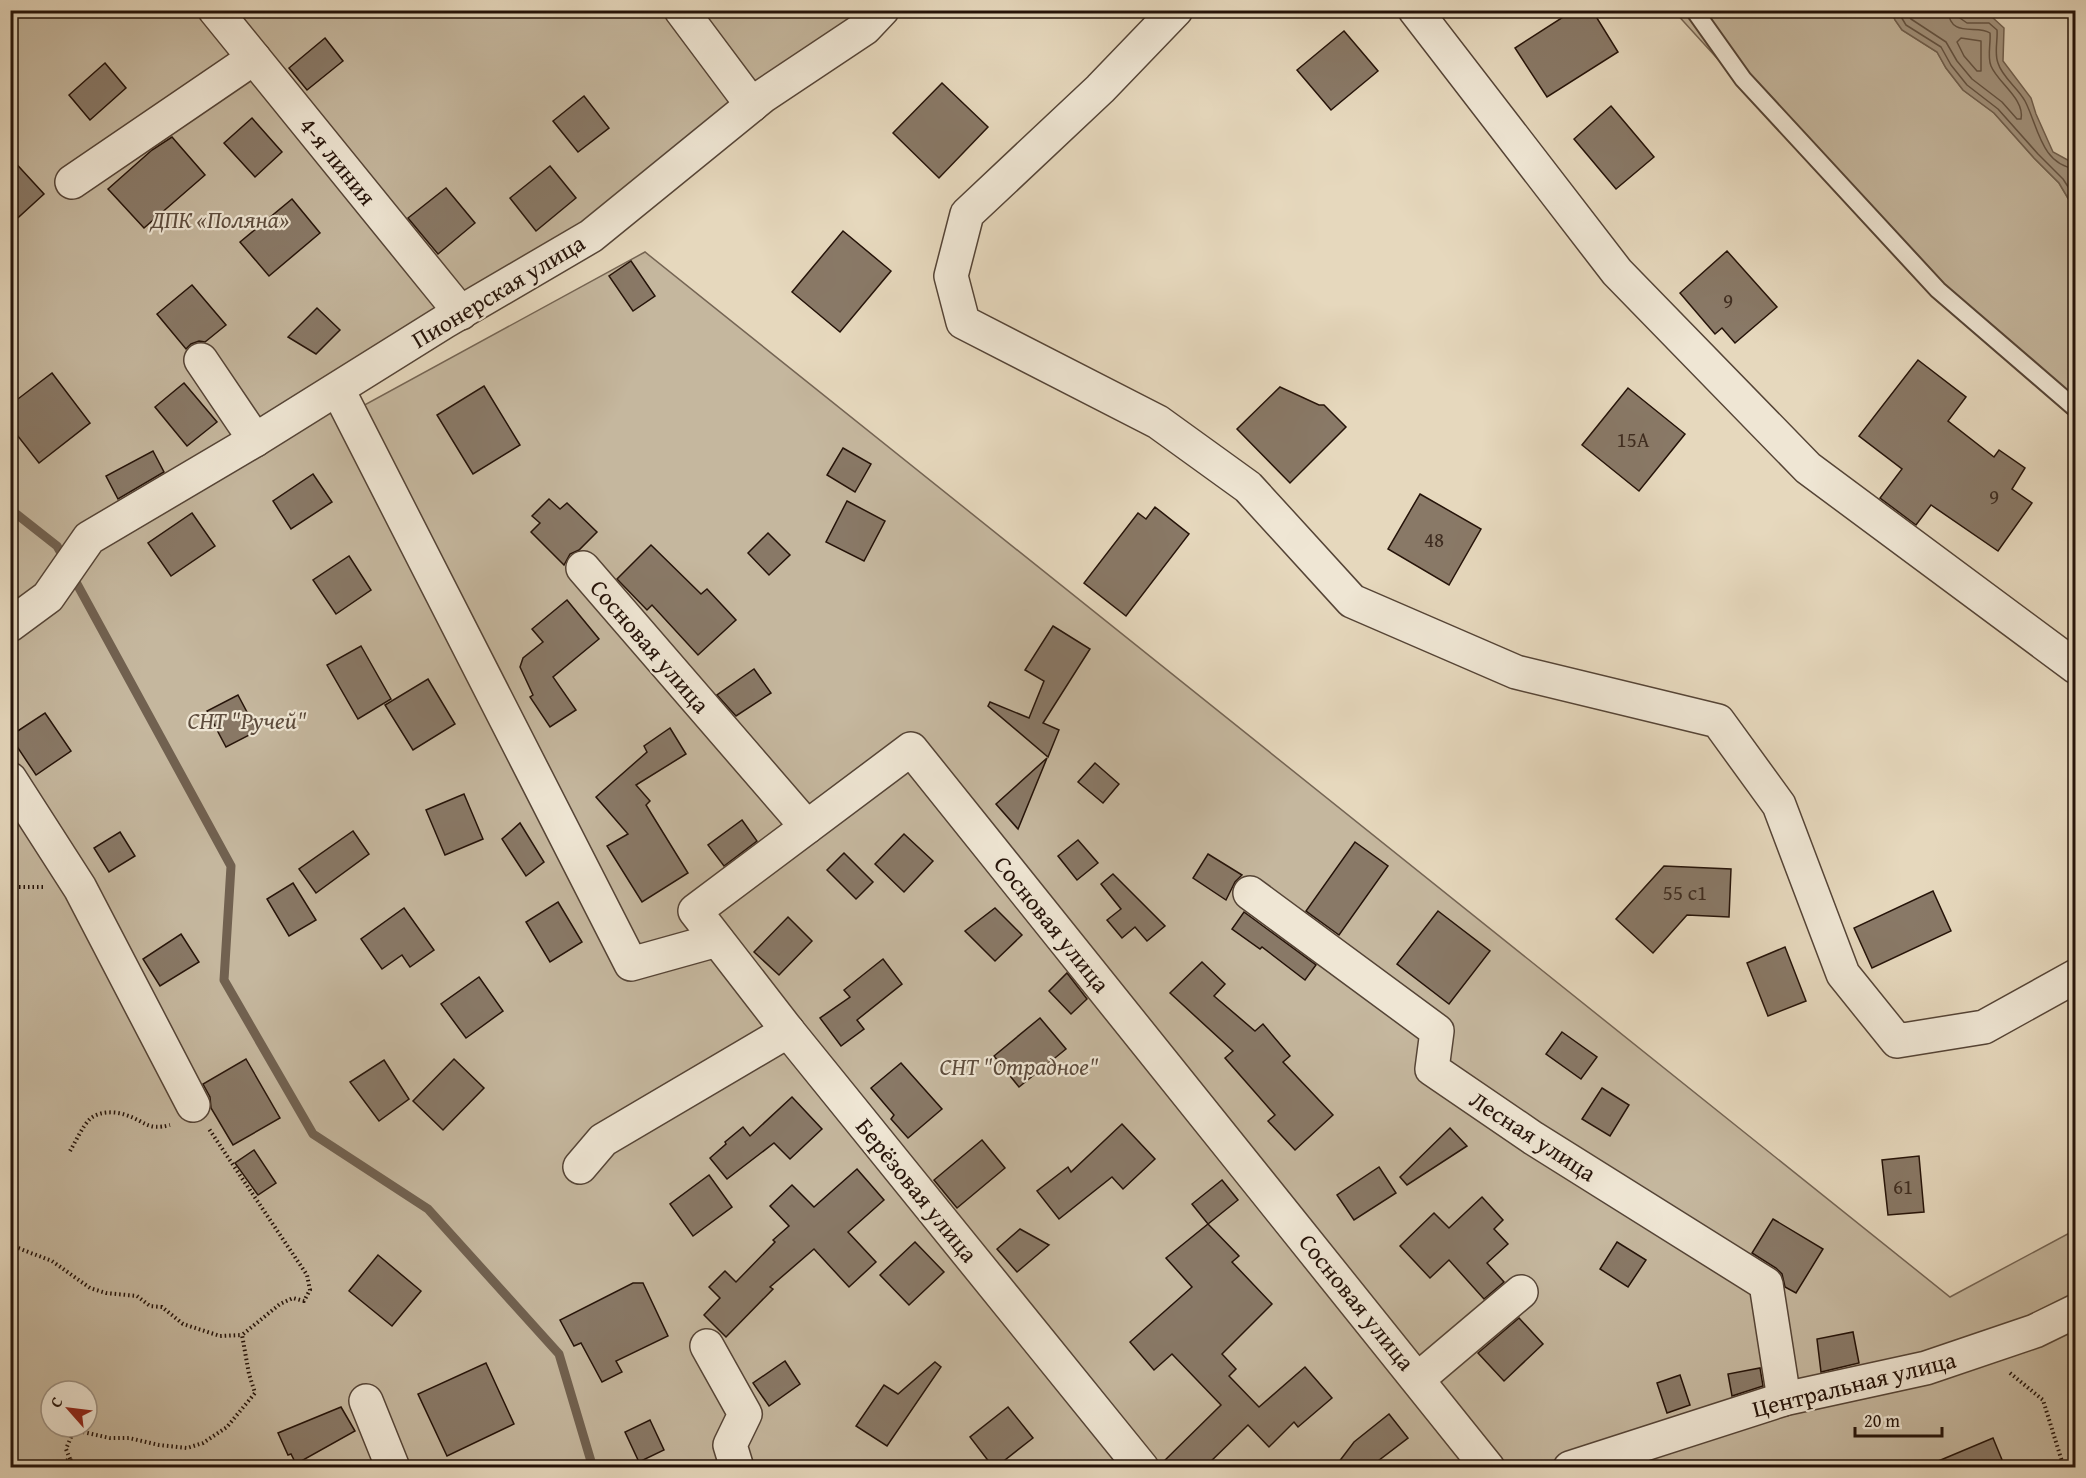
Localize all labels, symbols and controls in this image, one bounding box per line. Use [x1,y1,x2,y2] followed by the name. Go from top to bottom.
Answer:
[291,109,385,213] street label: 4-я линия
[149,202,289,237] park label: ДПК «Поляна»
[405,225,592,357] street label: Пионерская улица
[1723,285,1733,316] house number: 9
[1617,424,1650,455] house number: 15А
[1989,481,1999,512] house number: 9
[1424,524,1444,555] house number: 48
[582,571,719,721] street label: Сосновая улица
[187,703,307,738] park label: СНТ "Ручей"
[986,848,1119,1001] street label: Сосновая улица
[1663,877,1707,908] house number: 55 с1
[939,1049,1099,1084] park label: СНТ "Отрадное"
[1463,1082,1604,1190] street label: Лесная улица
[848,1110,987,1270] street label: Берёзовая улица
[1893,1171,1913,1202] house number: 61
[1291,1226,1424,1379] street label: Сосновая улица
[1748,1342,1960,1426] street label: Центральная улица
[39,1379,99,1439] north arrow
[43,1392,68,1412] text: С
[1855,1400,1942,1438] scale bar
[1864,1407,1900,1434] text: 20 m

